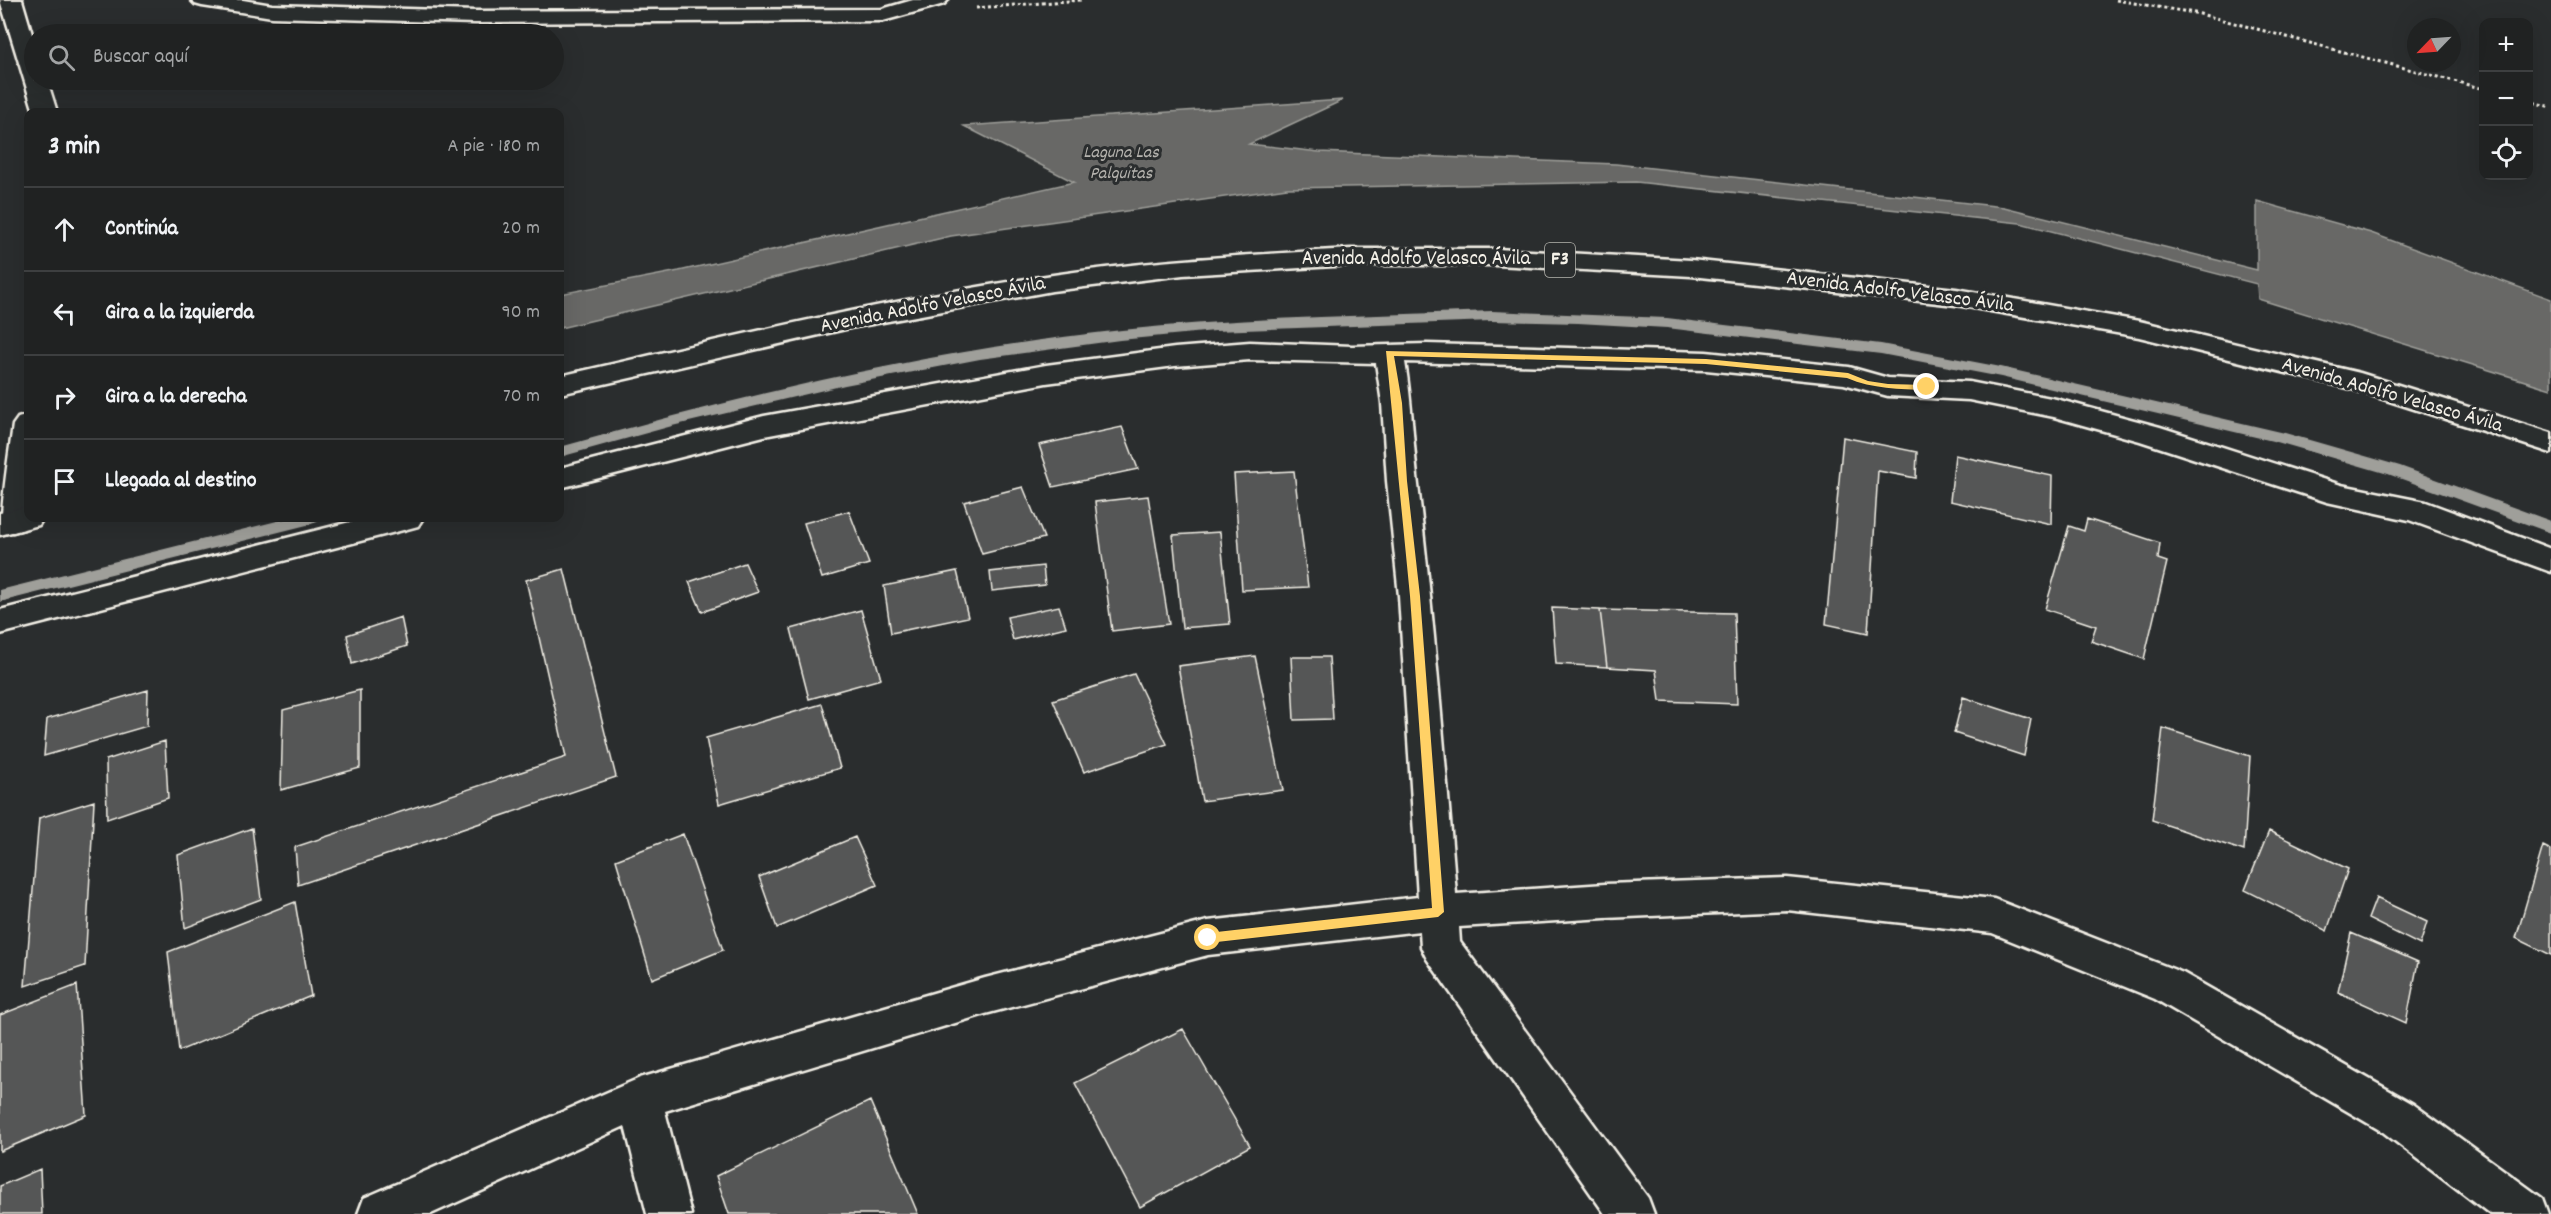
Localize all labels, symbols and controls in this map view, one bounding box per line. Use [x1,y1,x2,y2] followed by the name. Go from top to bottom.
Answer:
[2407,18,2461,72] north arrow
[2479,18,2533,180] map controls
[2479,18,2533,72] button: +
[24,24,564,90] search box
[45,41,78,74] icon: search
[93,42,188,73] text: Buscar aquí
[2479,72,2533,126] button: −
[2479,126,2533,180] button: locate
[48,129,100,166] text: 3 min
[447,133,540,161] text: A pie · 180 m
[1083,141,1159,187] water label: Laguna Las Palquitas
[48,213,81,246] icon: ahead
[105,214,178,245] text: Continúa
[502,215,540,243] text: 20 m
[1545,243,1575,277] road number: F3
[1302,245,1531,275] street label: Avenida Adolfo Velasco Ávila
[1785,264,2016,322] street label: Avenida Adolfo Velasco Ávila
[818,269,1049,343] street label: Avenida Adolfo Velasco Ávila
[48,297,81,330] icon: left
[105,298,254,329] text: Gira a la izquierda
[502,299,540,327] text: 90 m
[2278,350,2507,442] street label: Avenida Adolfo Velasco Ávila
[1913,373,1939,399] route end
[48,381,81,414] icon: right
[105,382,247,413] text: Gira a la derecha
[503,383,540,411] text: 70 m
[48,465,81,498] icon: arrive
[105,466,257,497] text: Llegada al destino
[1194,924,1220,950] route start

